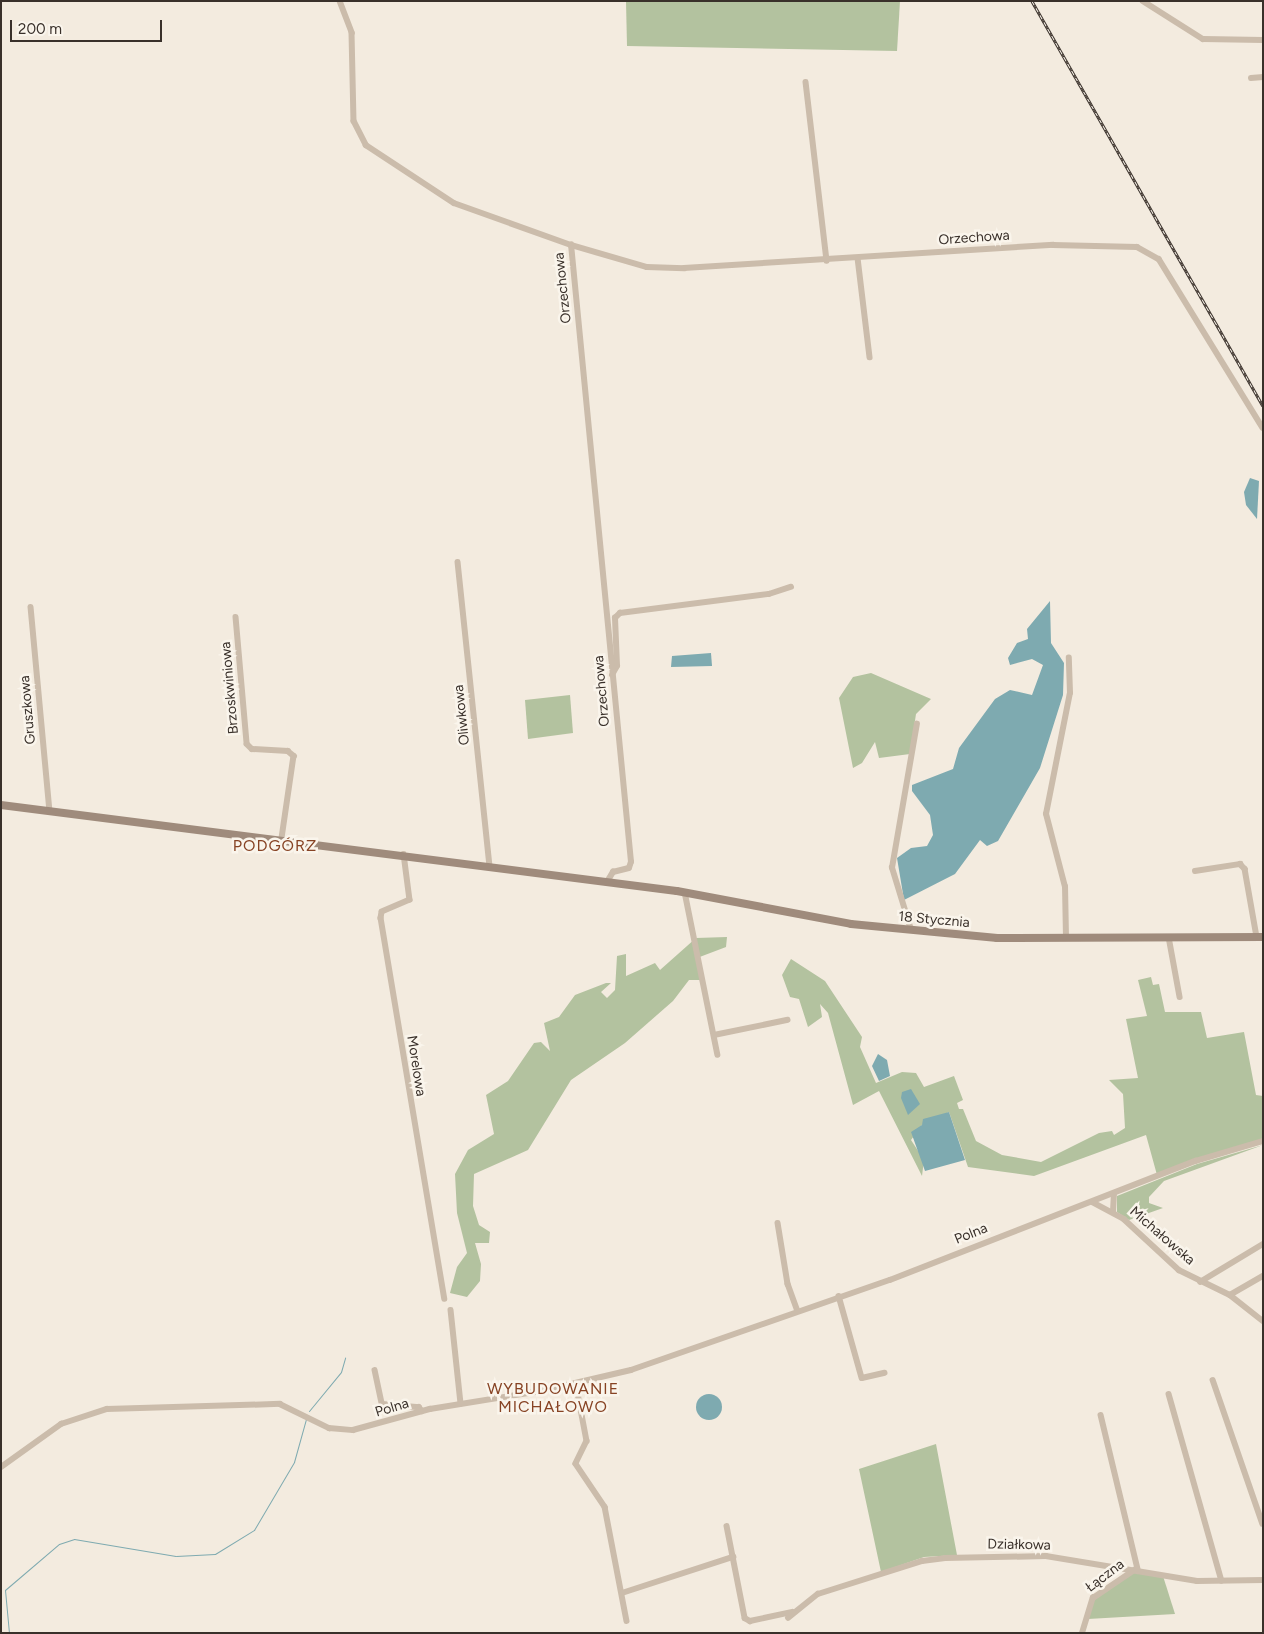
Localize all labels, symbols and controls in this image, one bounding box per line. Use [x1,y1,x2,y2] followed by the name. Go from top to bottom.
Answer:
[12,10,165,42] scale bar
[18,20,62,38] text: 200 m
[938,227,1010,249] street label: Orzechowa
[551,252,575,324] street label: Orzechowa
[218,641,242,735] street label: Brzoskwiniowa
[591,655,613,727] street label: Orzechowa
[17,675,39,745] street label: Gruszkowa
[450,684,474,746] street label: Oliwkowa
[232,836,318,856] district label: PODGÓRZ
[898,909,970,931] street label: 18 Stycznia
[403,1034,429,1098] street label: Morelowa
[1126,1203,1198,1269] street label: Michałowska
[952,1220,990,1248] street label: Polna
[486,1379,620,1417] district label: WYBUDOWANIE MICHAŁOWO
[373,1395,411,1421] street label: Polna
[987,1536,1051,1554] street label: Działkowa
[1082,1556,1128,1596] street label: Łączna

